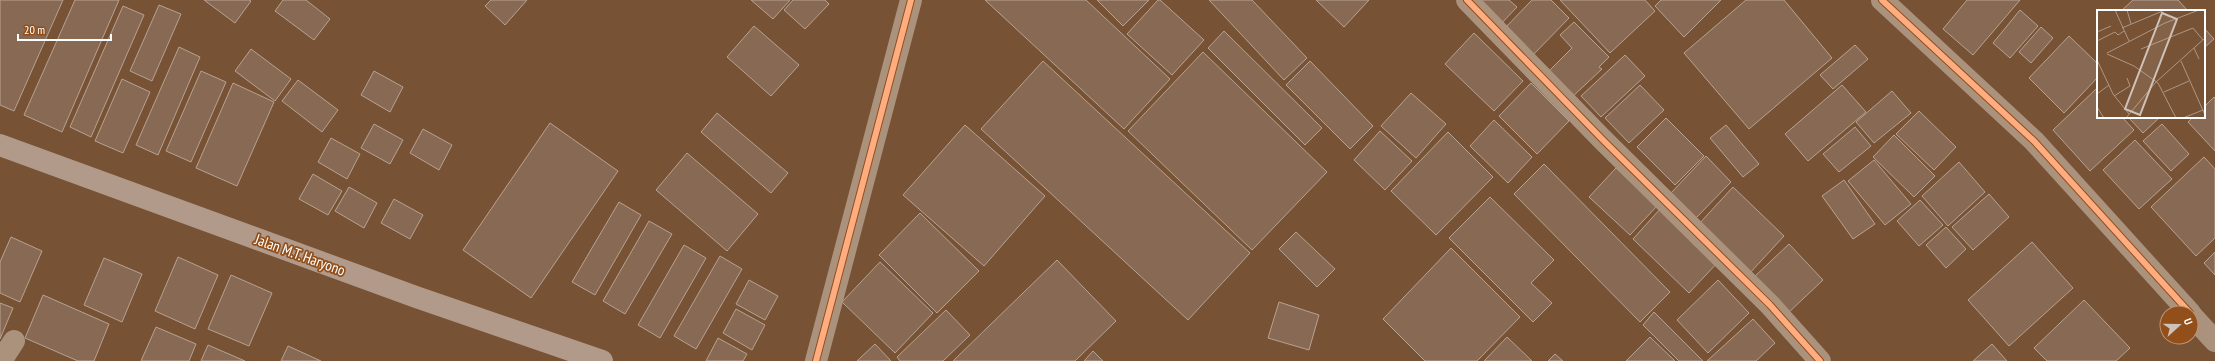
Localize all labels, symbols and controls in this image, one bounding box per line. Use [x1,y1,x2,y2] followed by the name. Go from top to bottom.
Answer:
[2097,10,2205,118] inset map
[18,16,111,42] scale bar
[24,22,45,37] text: 20 m
[252,229,348,280] street label: Jalan M.T. Haryono
[2159,305,2199,345] north arrow
[2181,316,2196,327] text: U

